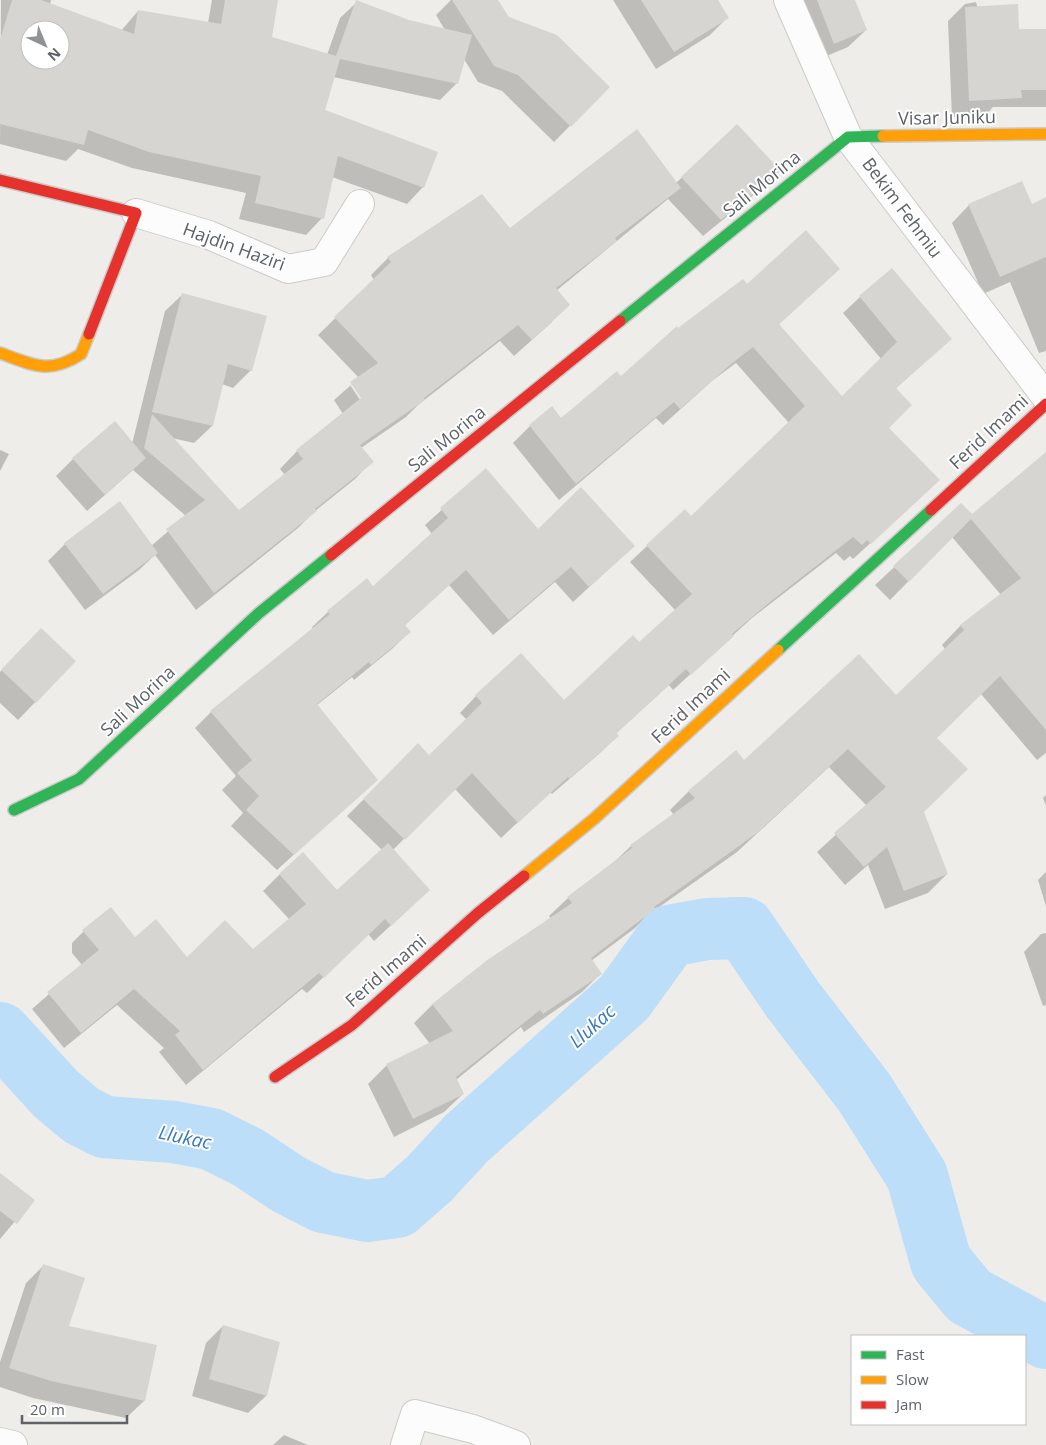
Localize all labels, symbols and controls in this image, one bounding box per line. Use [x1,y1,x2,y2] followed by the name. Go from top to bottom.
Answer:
[20,20,70,70] north arrow
[44,44,65,66] text: N
[898,104,996,130] street label: Visar Juniku
[717,144,805,222] street label: Sali Morina
[857,152,948,262] street label: Bekim Fehmiu
[180,216,289,276] street label: Hajdin Haziri
[944,388,1033,474] street label: Ferid Imami
[402,399,490,477] street label: Sali Morina
[95,660,180,741] street label: Sali Morina
[646,662,735,748] street label: Ferid Imami
[340,928,431,1012] street label: Ferid Imami
[563,998,621,1054] water label: Llukac
[156,1119,214,1155] water label: Llukac
[851,1335,1026,1425] legend
[896,1344,925,1364] text: Fast
[896,1369,929,1389] text: Slow
[22,1392,128,1424] scale bar
[894,1394,922,1414] text: Jam
[30,1399,65,1419] text: 20 m

